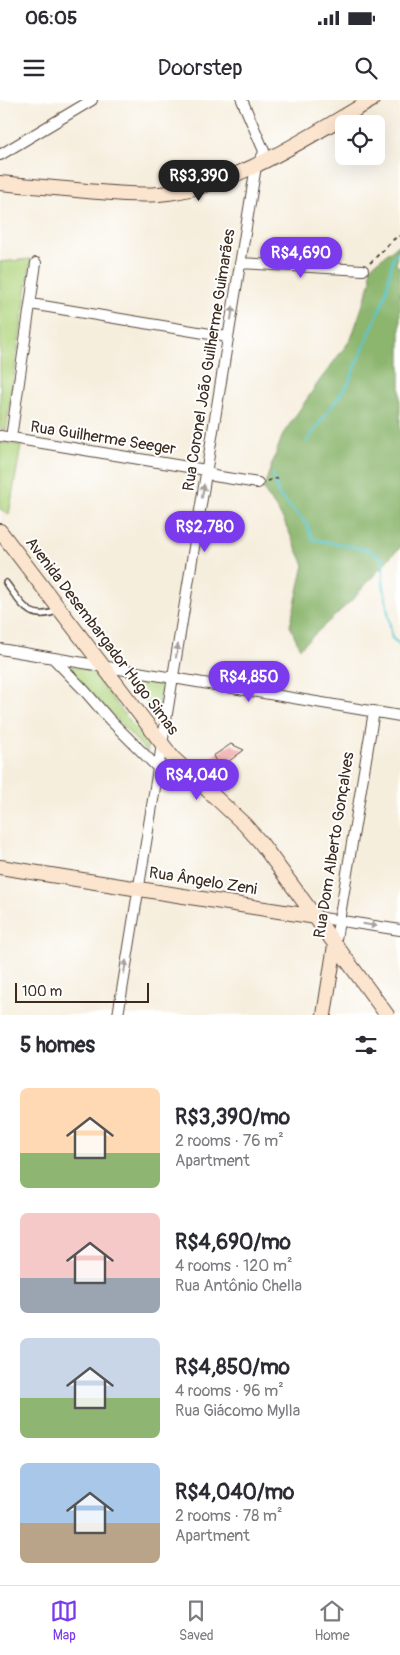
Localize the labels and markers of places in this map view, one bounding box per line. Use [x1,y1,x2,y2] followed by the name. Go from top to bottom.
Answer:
[153,159,245,202] pin: R$3,390
[255,236,347,279] pin: R$4,690
[159,510,251,553] pin: R$2,780
[203,660,295,703] pin: R$4,850
[151,758,243,801] pin: R$4,040

